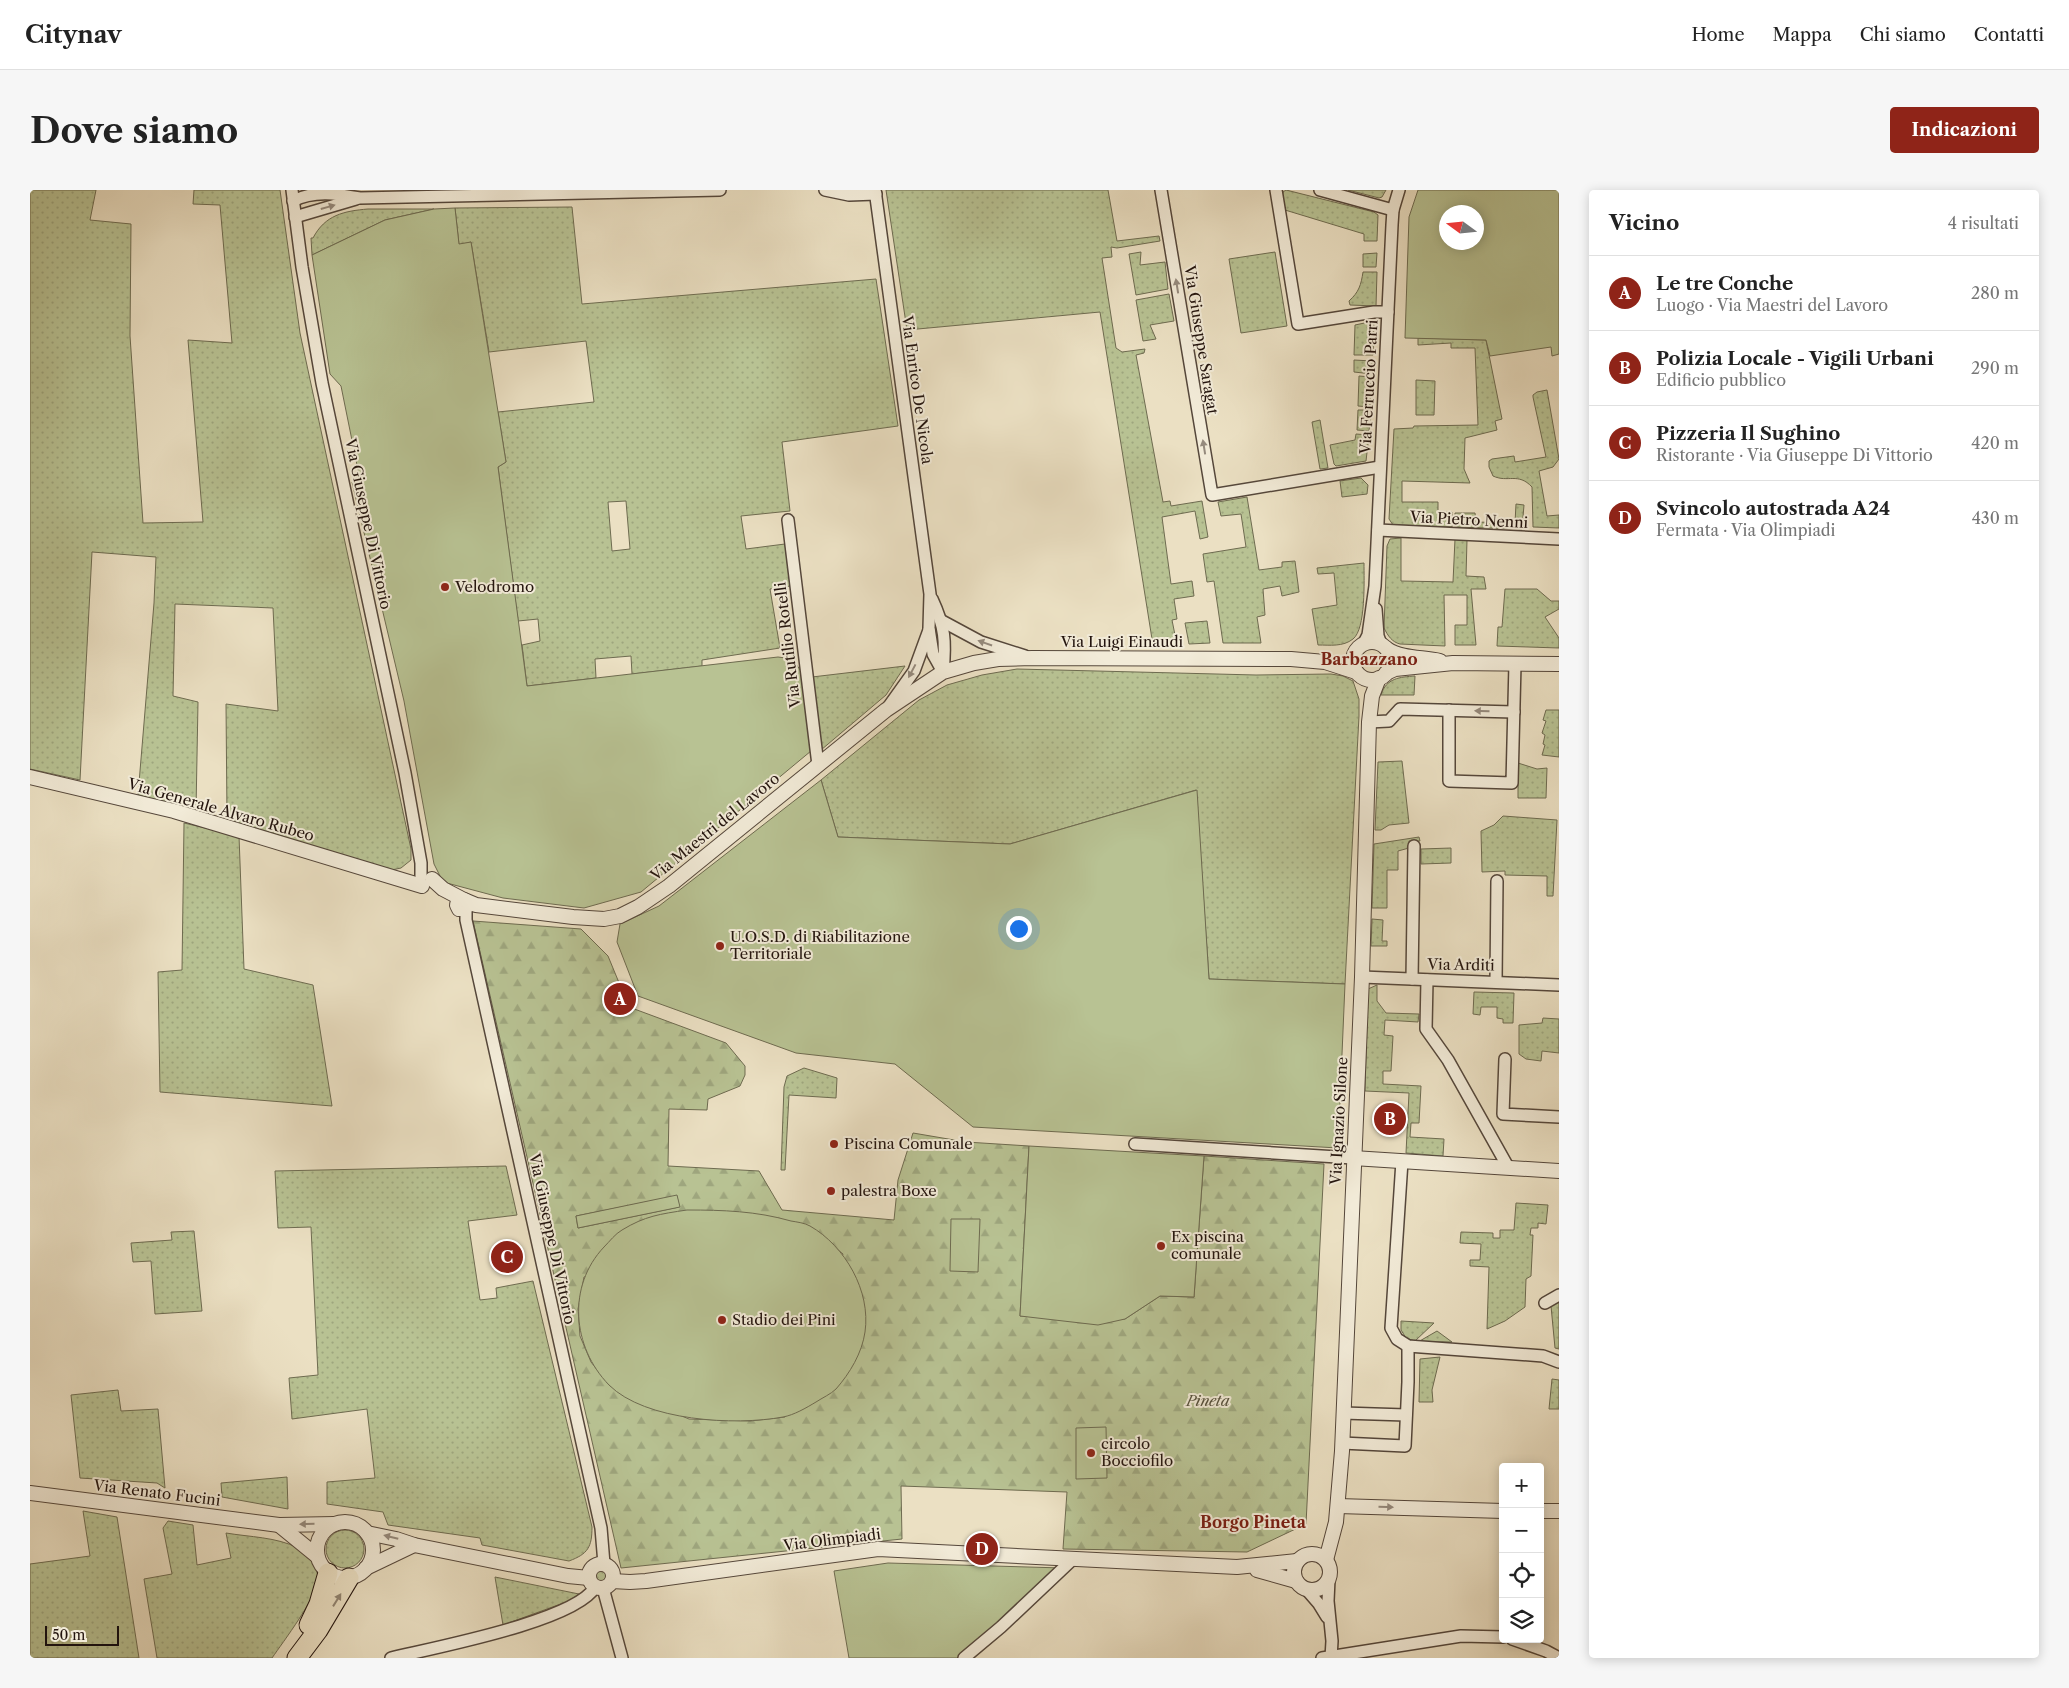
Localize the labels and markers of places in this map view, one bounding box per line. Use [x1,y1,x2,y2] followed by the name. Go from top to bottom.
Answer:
[454,577,534,596] place label: Velodromo
[439,581,451,593] marker: Velodromo
[730,927,910,963] place label: U.O.S.D. di Riabilitazione Territoriale
[714,940,726,952] marker: U.O.S.D. di Riabilitazione Territoriale
[604,980,636,1018] pin: A
[1374,1100,1406,1138] pin: B
[844,1134,973,1153] place label: Piscina Comunale
[828,1138,840,1150] marker: Piscina Comunale
[841,1181,937,1200] place label: palestra Boxe
[825,1185,837,1197] marker: palestra Boxe
[1171,1227,1244,1263] place label: Ex piscina comunale
[491,1238,523,1276] pin: C
[1155,1240,1167,1252] marker: Ex piscina comunale
[732,1310,836,1329] place label: Stadio dei Pini
[716,1314,728,1326] marker: Stadio dei Pini
[1101,1434,1173,1470] place label: circolo Bocciofilo
[1085,1447,1097,1459] marker: circolo Bocciofilo
[966,1530,998,1568] pin: D

